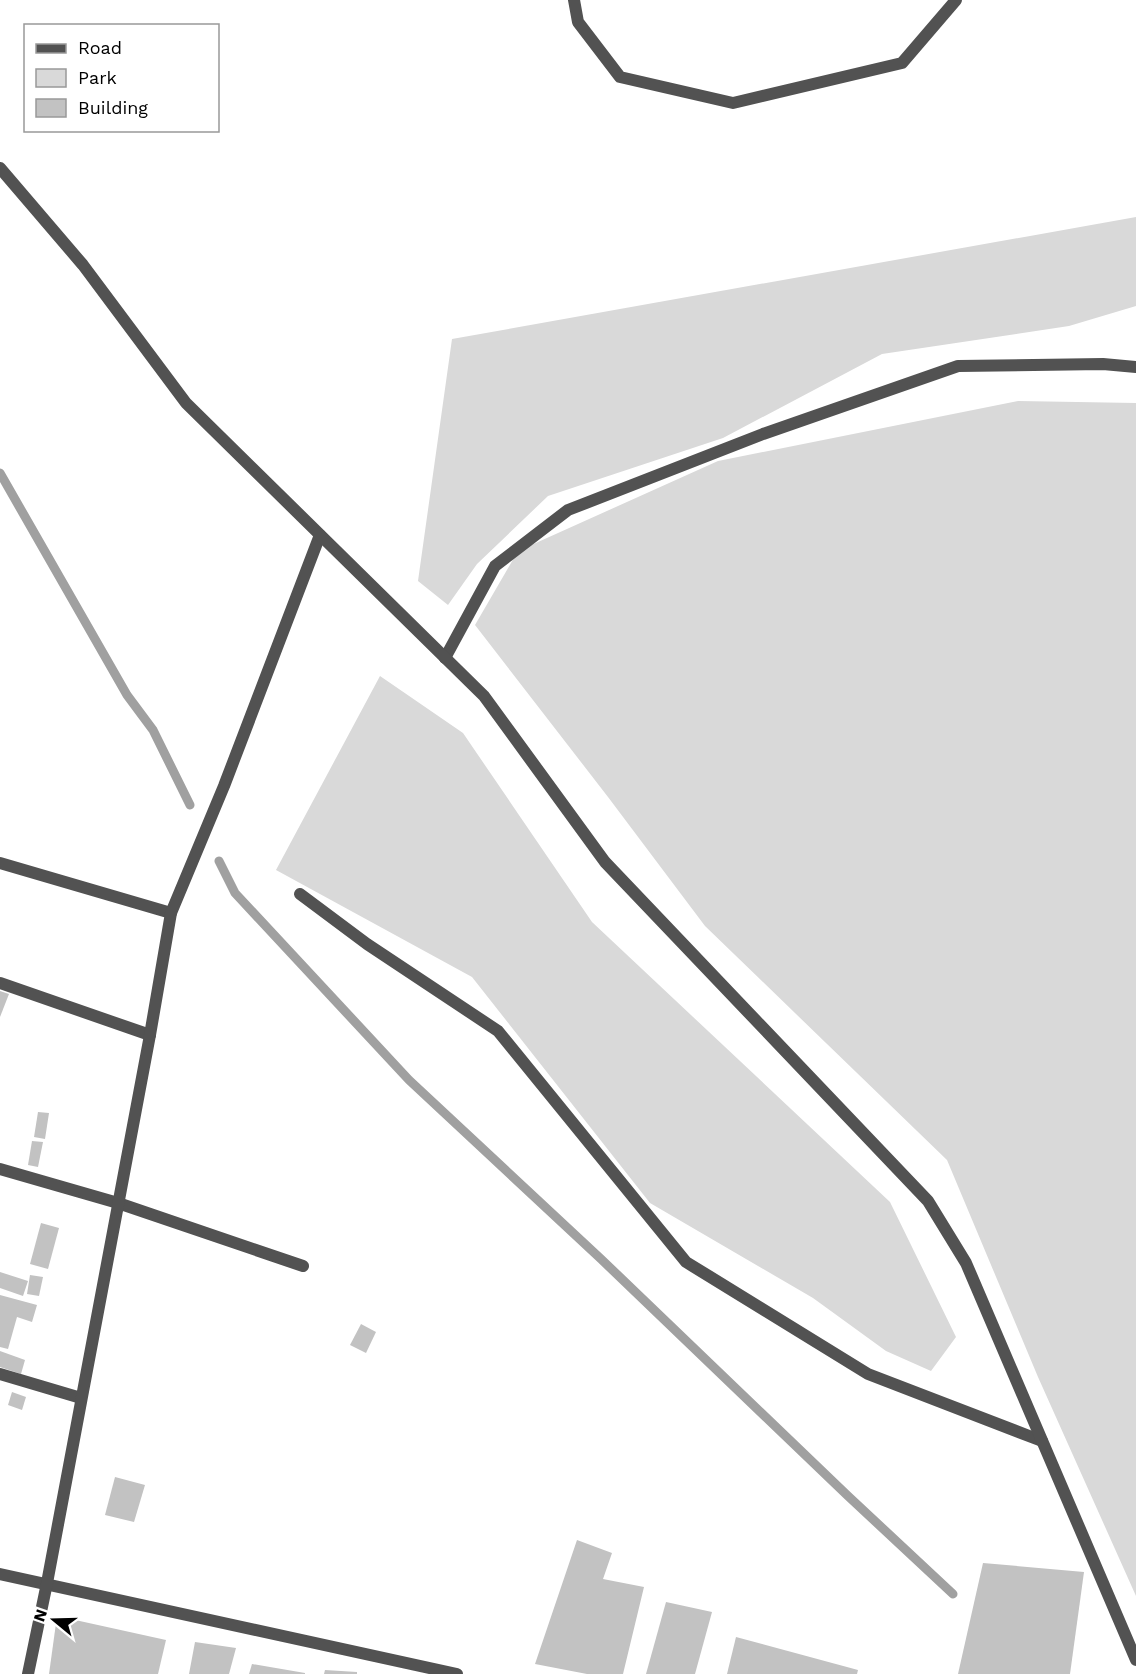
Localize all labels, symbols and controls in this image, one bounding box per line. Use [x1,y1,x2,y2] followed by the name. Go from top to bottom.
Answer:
[24,24,219,132] legend
[78,37,122,58] text: Road
[78,67,117,88] text: Park
[78,97,148,118] text: Building
[24,1590,84,1650] north arrow
[29,1607,51,1624] text: N

